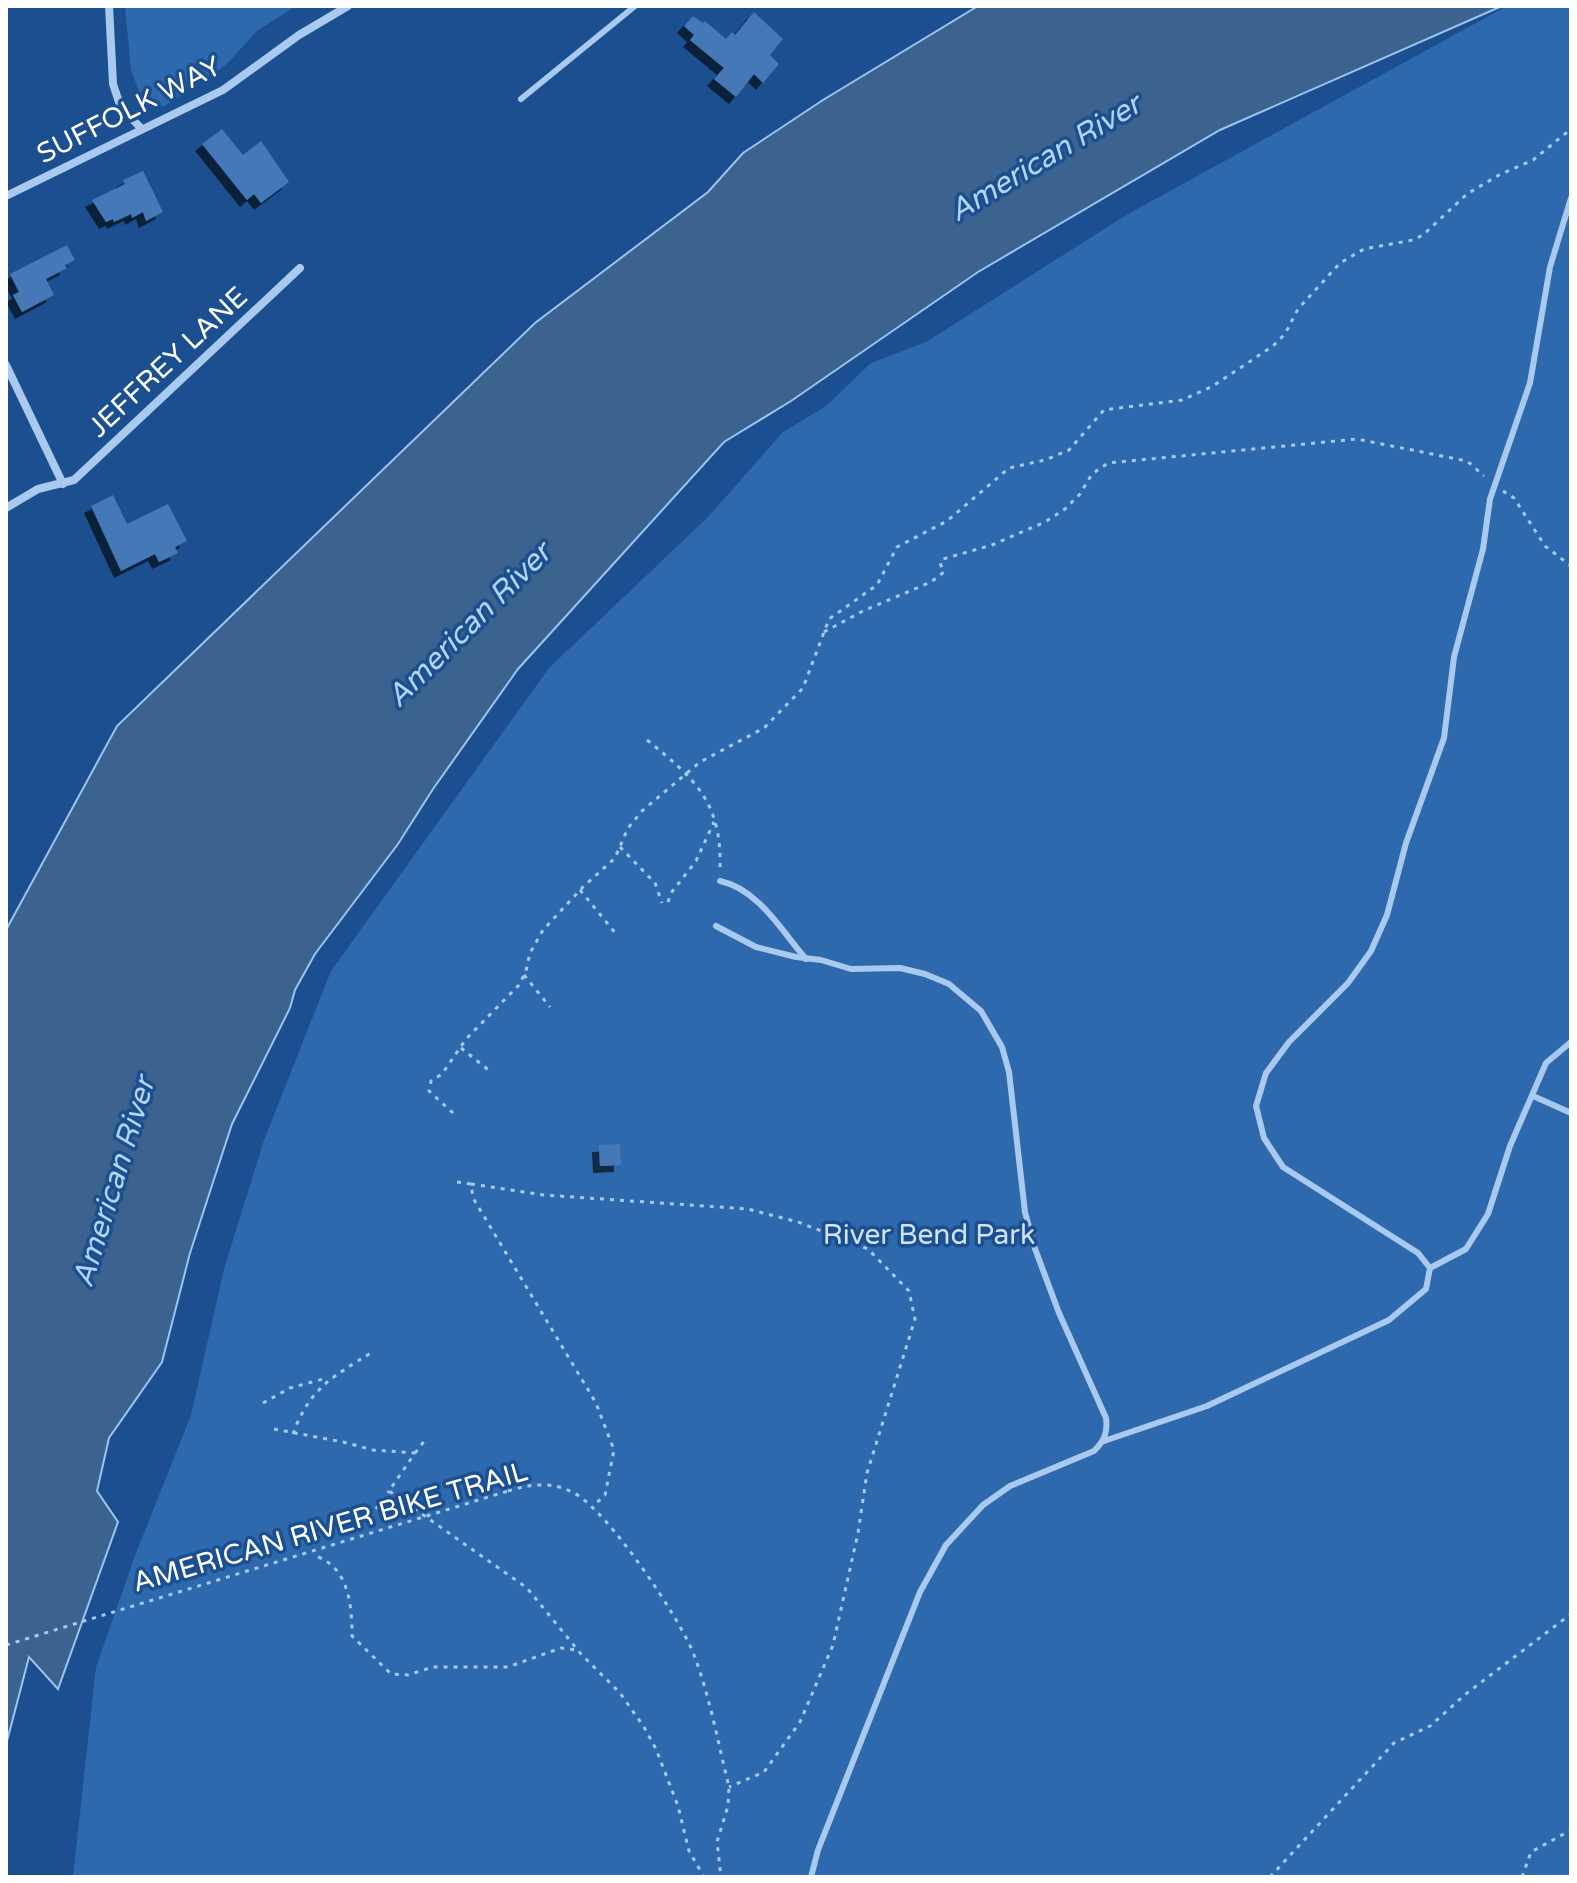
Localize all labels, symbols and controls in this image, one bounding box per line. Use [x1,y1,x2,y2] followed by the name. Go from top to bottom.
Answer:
[31,49,227,171] street label: SUFFOLK WAY
[942,84,1151,230] water label: American River
[82,280,254,444] street label: JEFFREY LANE
[379,533,561,715] water label: American River
[64,1069,165,1291] water label: American River
[823,1218,1035,1252] park label: River Bend Park
[128,1454,532,1600] street label: AMERICAN RIVER BIKE TRAIL

